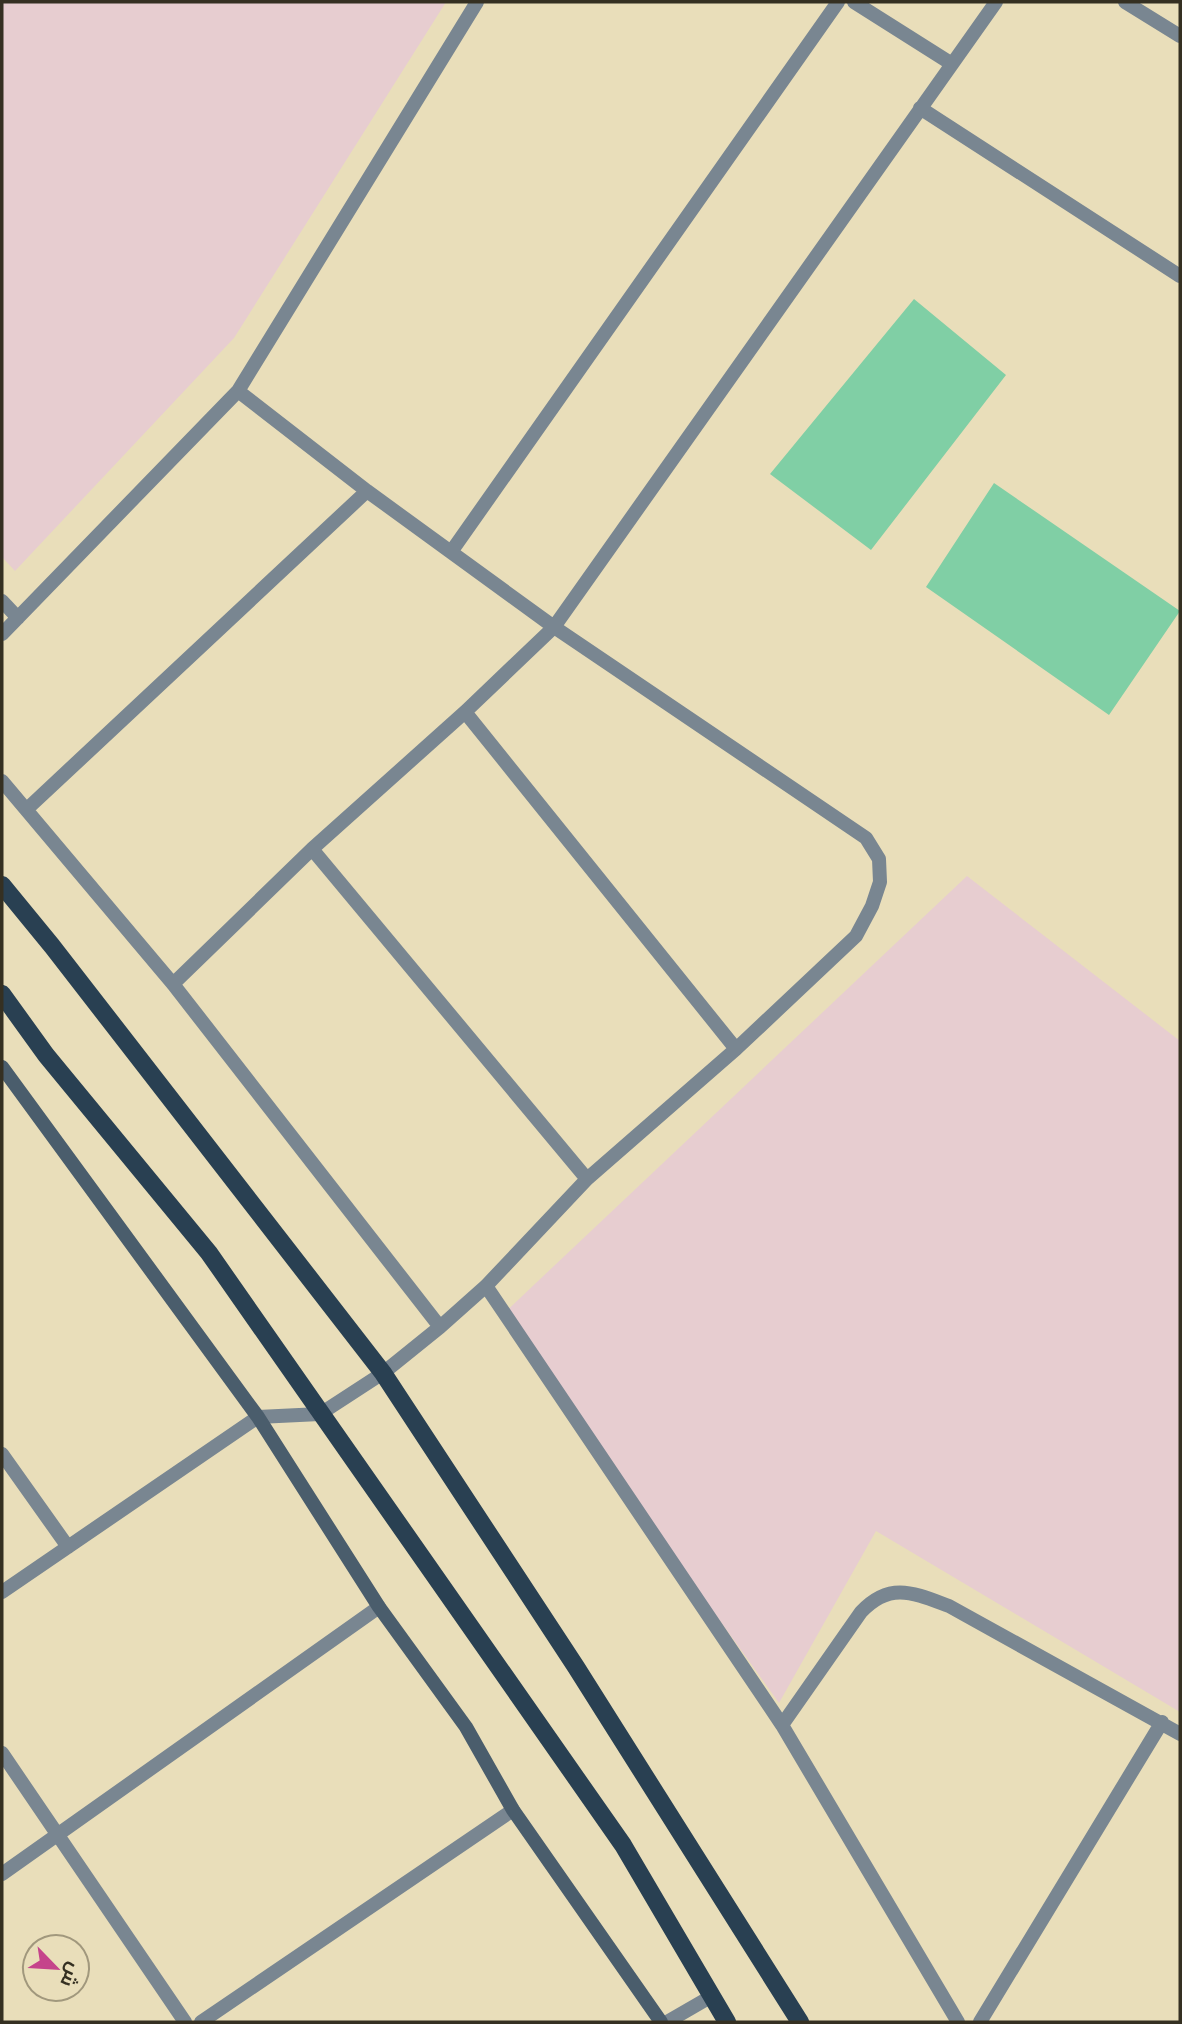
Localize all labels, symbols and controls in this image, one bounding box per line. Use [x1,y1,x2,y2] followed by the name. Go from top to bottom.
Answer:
[21,1933,91,2003] north arrow
[55,1959,85,1990] text: ش

